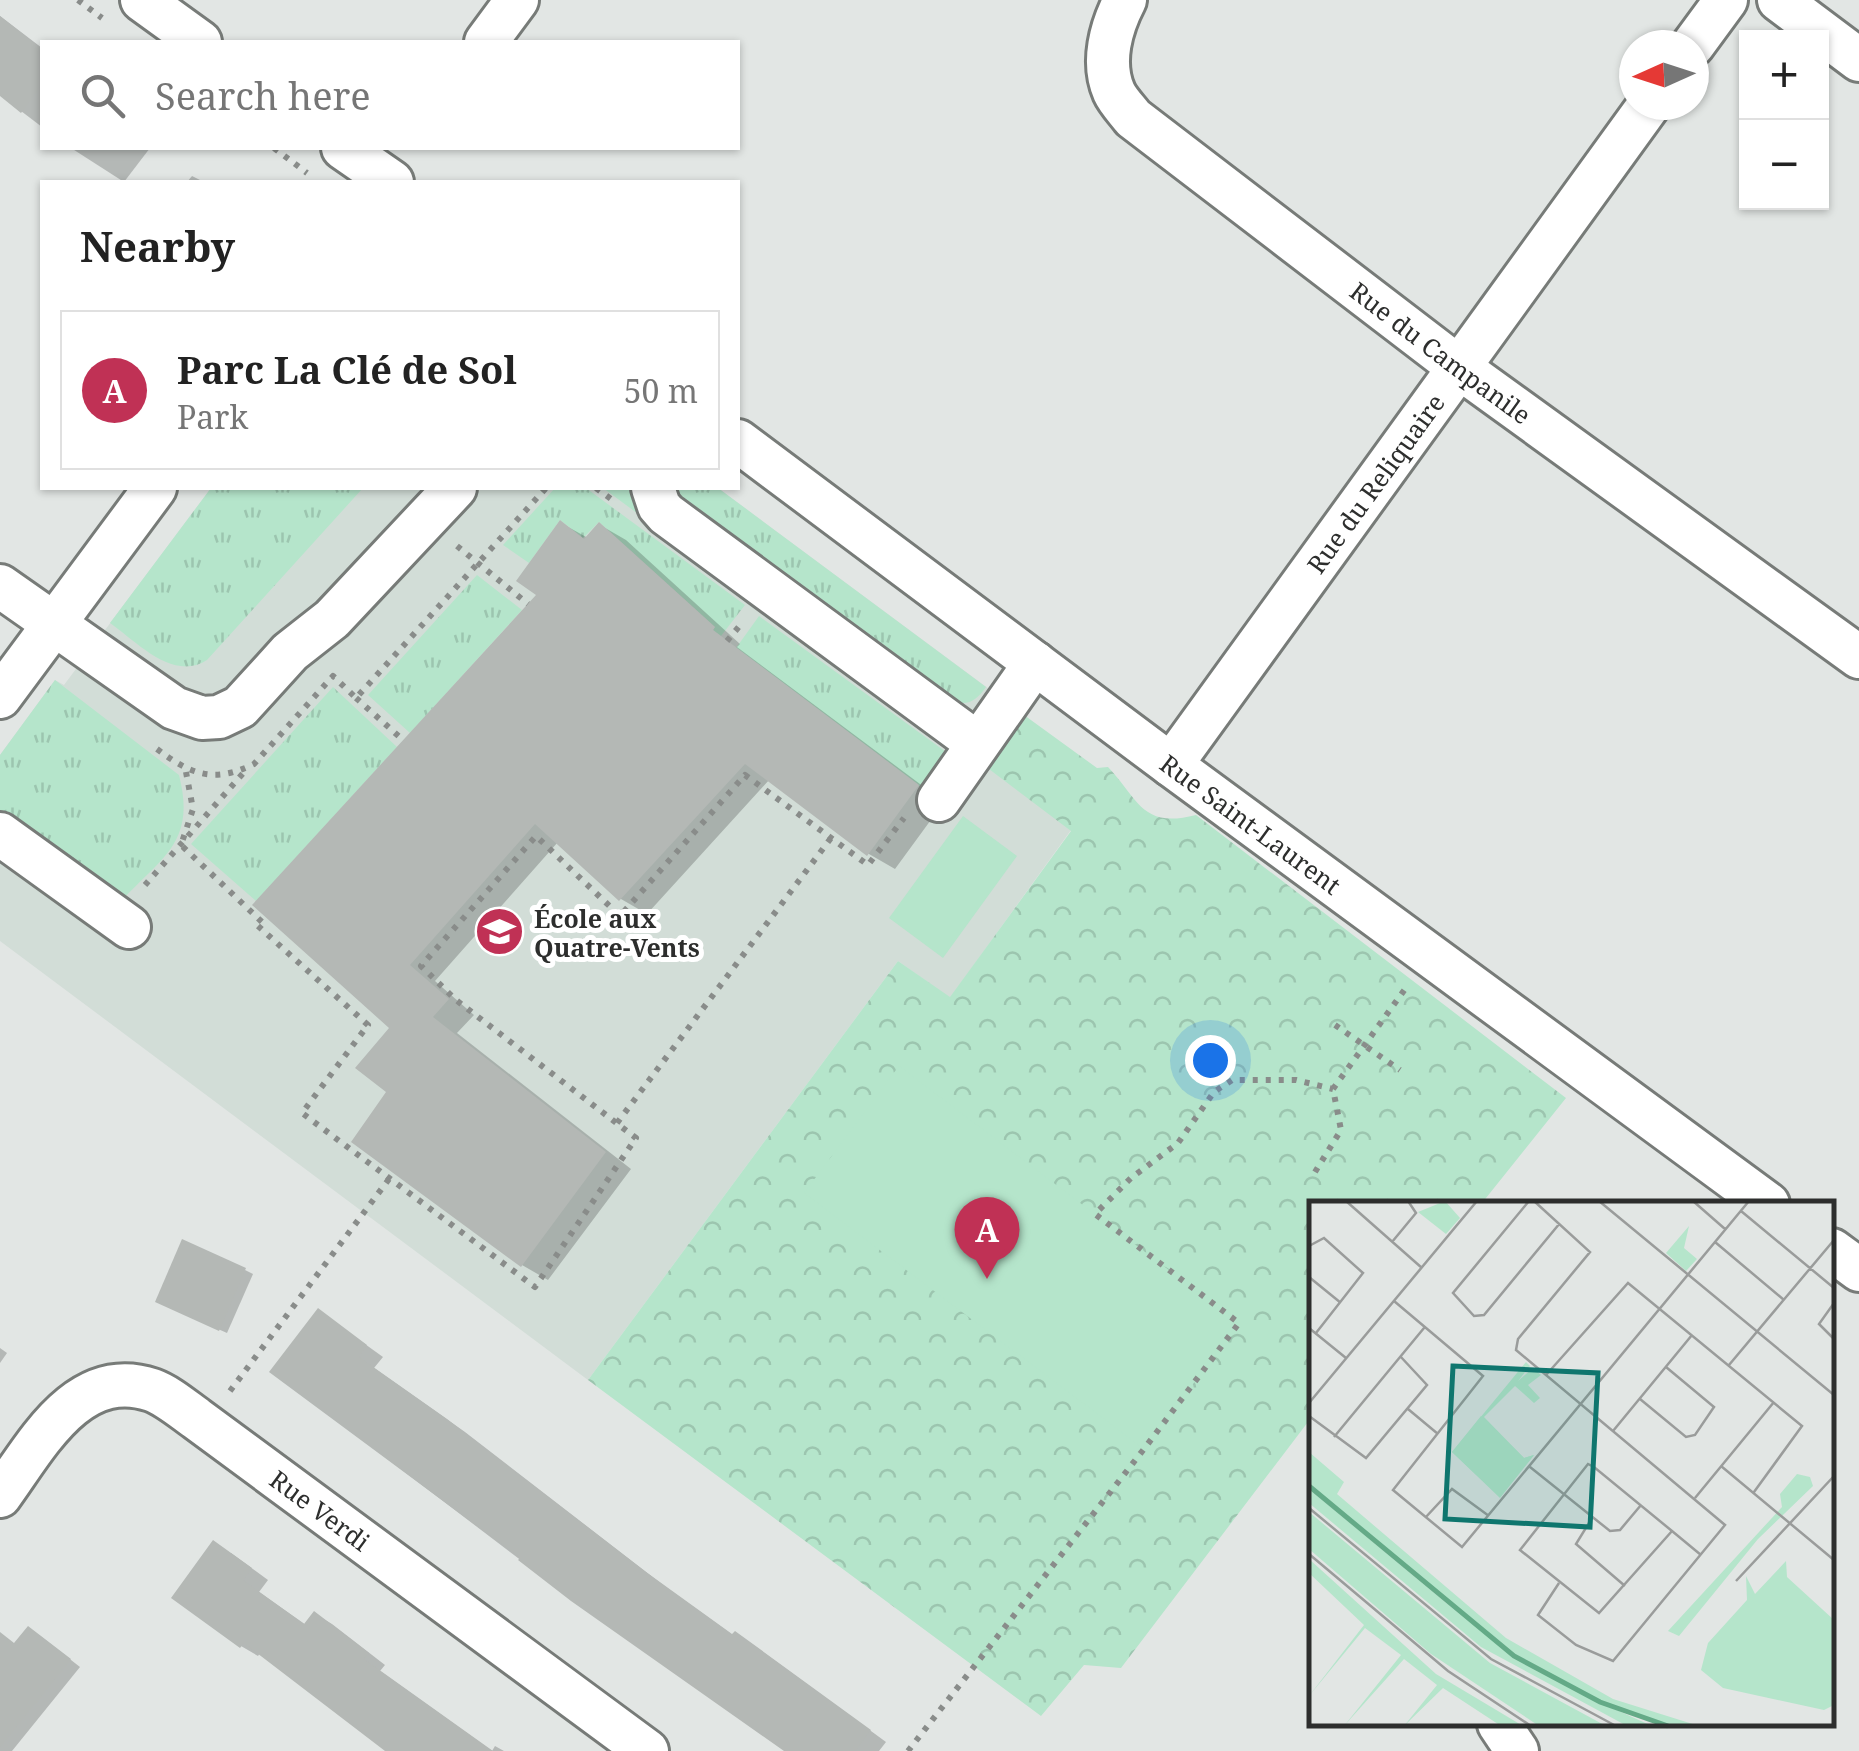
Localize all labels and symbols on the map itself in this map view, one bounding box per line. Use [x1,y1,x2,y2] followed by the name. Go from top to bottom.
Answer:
[1619,30,1709,120] north arrow
[1344,274,1538,431] street label: Rue du Campanile
[1299,386,1452,580] street label: Rue du Reliquaire
[1154,746,1348,902] street label: Rue Saint-Laurent
[534,901,700,964] place label: École aux Quatre-Vents
[473,906,525,958] school or university icon: École aux Quatre-Vents
[1185,1035,1236,1086] your location
[954,1196,1020,1279] pin: A
[1309,1201,1834,1726] inset map
[263,1462,377,1558] street label: Rue Verdi

